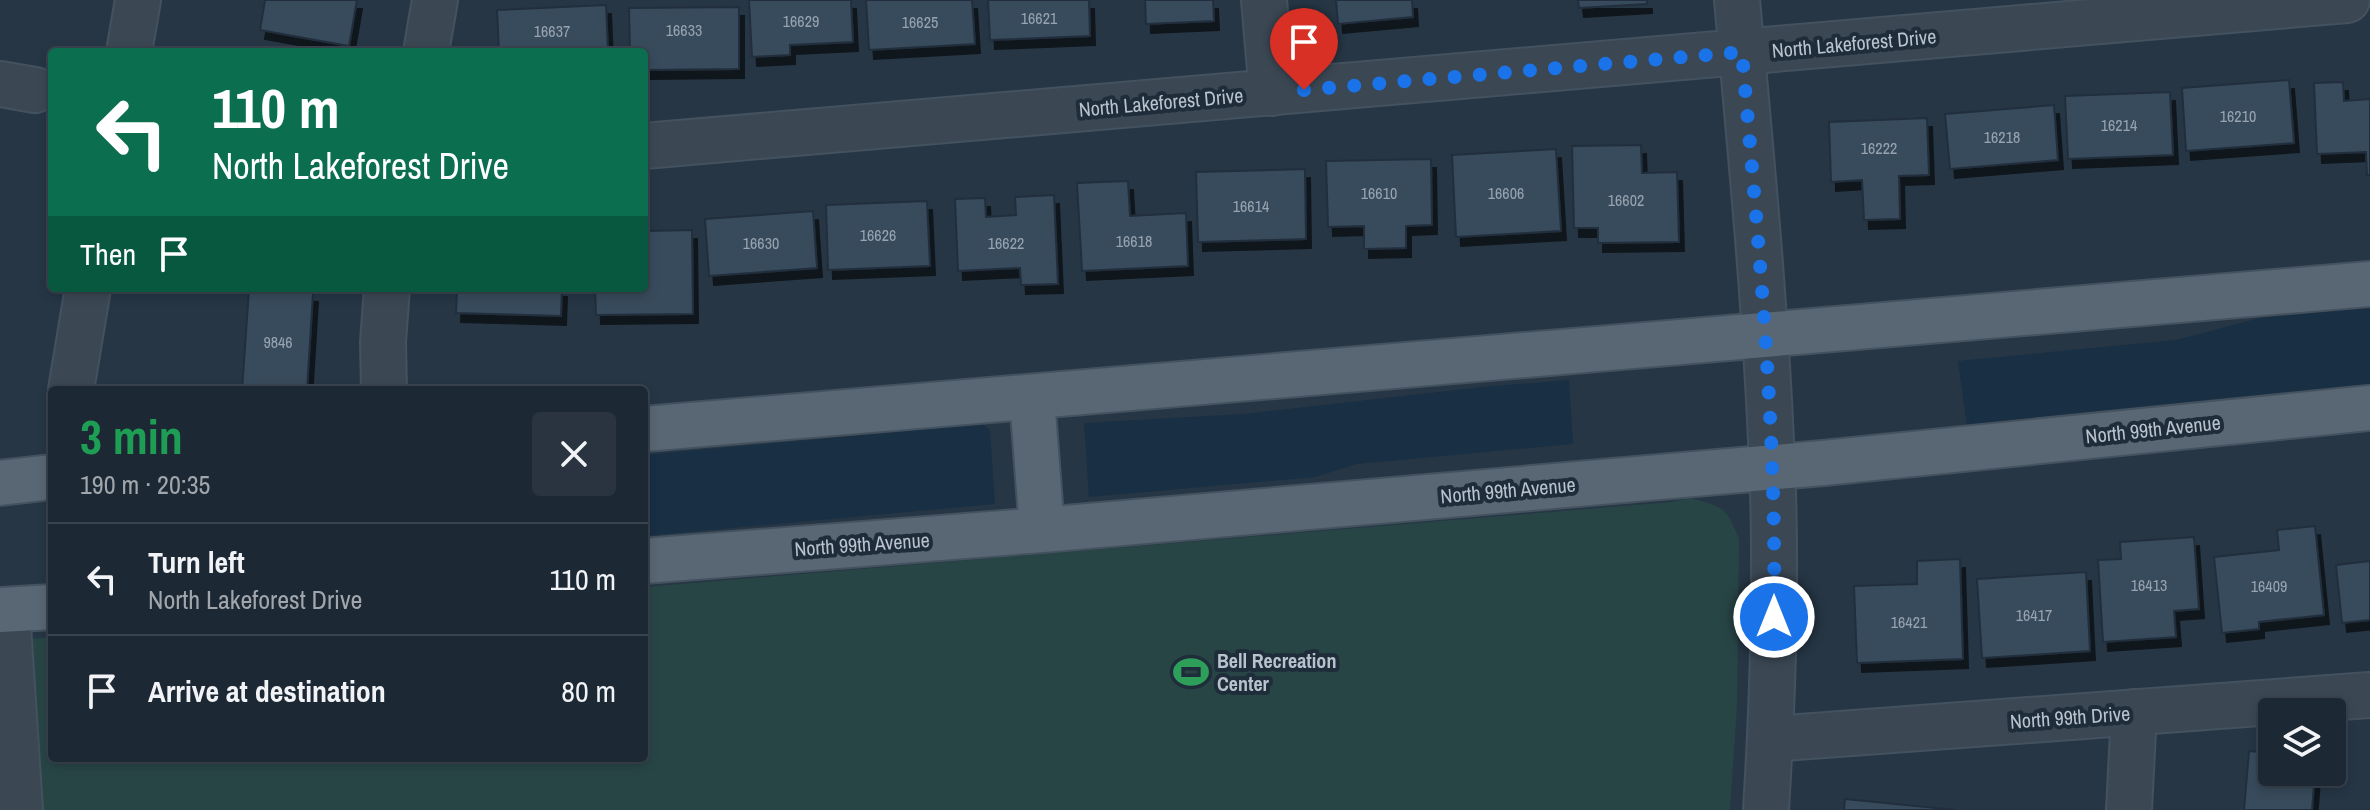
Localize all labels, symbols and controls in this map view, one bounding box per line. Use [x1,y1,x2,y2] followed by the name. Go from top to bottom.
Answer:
[1021,7,1058,29] house number: 16621
[1270,8,1338,90] pin
[783,10,819,32] house number: 16629
[902,11,938,33] house number: 16625
[666,19,702,41] house number: 16633
[534,20,570,42] house number: 16637
[1282,20,1326,64] icon: arrive
[1771,22,1937,64] street label: North Lakeforest Drive
[212,70,340,145] text: 110 m
[80,80,184,184] icon: left
[1078,81,1244,123] street label: North Lakeforest Drive
[2220,105,2256,127] house number: 16210
[2101,114,2137,136] house number: 16214
[1984,126,2020,148] house number: 16218
[1861,137,1897,159] house number: 16222
[212,142,509,190] text: North Lakeforest Drive
[1361,182,1397,204] house number: 16610
[1488,182,1524,204] house number: 16606
[1608,189,1644,211] house number: 16602
[1233,195,1269,217] house number: 16614
[860,224,896,246] house number: 16626
[1116,230,1152,252] house number: 16618
[152,232,196,276] icon: arrive
[743,232,779,254] house number: 16630
[988,232,1024,254] house number: 16622
[80,234,136,274] text: Then
[263,331,293,353] house number: 9846
[80,404,183,469] text: 3 min
[2084,408,2222,450] street label: North 99th Avenue
[532,412,616,496] button: close
[80,467,210,502] text: 190 m · 20:35
[1439,471,1577,509] street label: North 99th Avenue
[793,526,931,562] street label: North 99th Avenue
[148,542,245,582] text: Turn left
[80,557,124,601] icon: left
[549,559,616,599] text: 110 m
[2131,574,2167,596] house number: 16413
[1732,575,1816,659] position arrow
[2251,575,2287,597] house number: 16409
[148,582,362,617] text: North Lakeforest Drive
[2016,604,2052,626] house number: 16417
[1891,611,1928,633] house number: 16421
[1217,647,1336,697] place label: Bell Recreation Center
[1172,653,1210,691] sports icon: Bell Recreation Center
[80,669,124,713] icon: arrive
[148,671,386,711] text: Arrive at destination
[561,671,616,711] text: 80 m
[2258,698,2346,786] map controls
[2258,698,2346,786] button: layers
[2009,699,2131,735] street label: North 99th Drive

